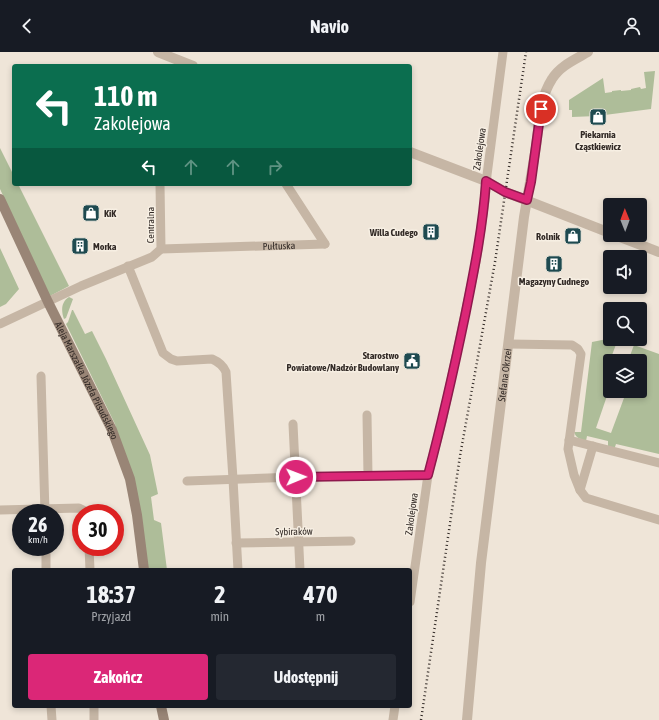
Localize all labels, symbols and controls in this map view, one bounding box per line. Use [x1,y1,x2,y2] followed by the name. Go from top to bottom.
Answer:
[16,15,38,37] icon: back
[621,15,643,37] icon: person
[310,16,349,37] text: Navio
[28,80,80,132] icon: left
[94,80,157,112] text: 110 m
[524,92,558,126] pin
[530,98,552,120] icon: arrive
[588,107,608,127] shop icon: Piekarnia Cząstkiewicz
[94,113,171,134] text: Zakolejowa
[471,127,488,171] street label: Zakolejowa
[575,129,621,152] place label: Piekarnia Cząstkiewicz
[138,156,160,178] icon: left
[180,156,202,178] icon: ahead
[222,156,244,178] icon: ahead
[264,156,286,178] icon: right
[603,198,647,242] north arrow
[603,198,647,398] map controls
[81,203,101,223] shop icon: KiK
[145,206,156,243] street label: Centralna
[104,208,116,219] place label: KiK
[421,222,441,242] building icon: Willa Cudego
[563,226,583,246] shop icon: Rolnik
[369,227,418,238] place label: Willa Cudego
[536,231,561,242] place label: Rolnik
[70,236,90,256] building icon: Morka
[262,240,296,252] street label: Pułtuska
[93,241,117,252] place label: Morka
[603,250,647,294] button: sound
[544,254,564,274] building icon: Magazyny Cudnego
[519,276,590,287] place label: Magazyny Cudnego
[603,302,647,346] button: search
[53,320,120,441] street label: Aleja Marszałka Józefa Piłsudskiego
[496,348,514,402] street label: Stefana Okrzei
[287,350,400,373] place label: Starostwo Powiatowe/Nadzór Budowlany
[402,351,422,371] public building icon: Starostwo Powiatowe/Nadzór Budowlany
[603,354,647,398] button: layers
[275,456,317,498] position arrow
[403,492,420,536] street label: Zakolejowa
[72,504,124,556] speed limit sign: 30
[29,513,47,536] text: 26
[275,526,313,537] street label: Sybiraków
[28,534,48,545] text: km/h
[87,581,136,608] text: 18:37
[214,581,225,608] text: 2
[304,581,337,608] text: 470
[91,609,131,624] text: Przyjazd
[210,609,229,624] text: min
[316,609,325,624] text: m
[28,654,208,700] button: Zakończ
[216,654,396,700] button: Udostępnij

